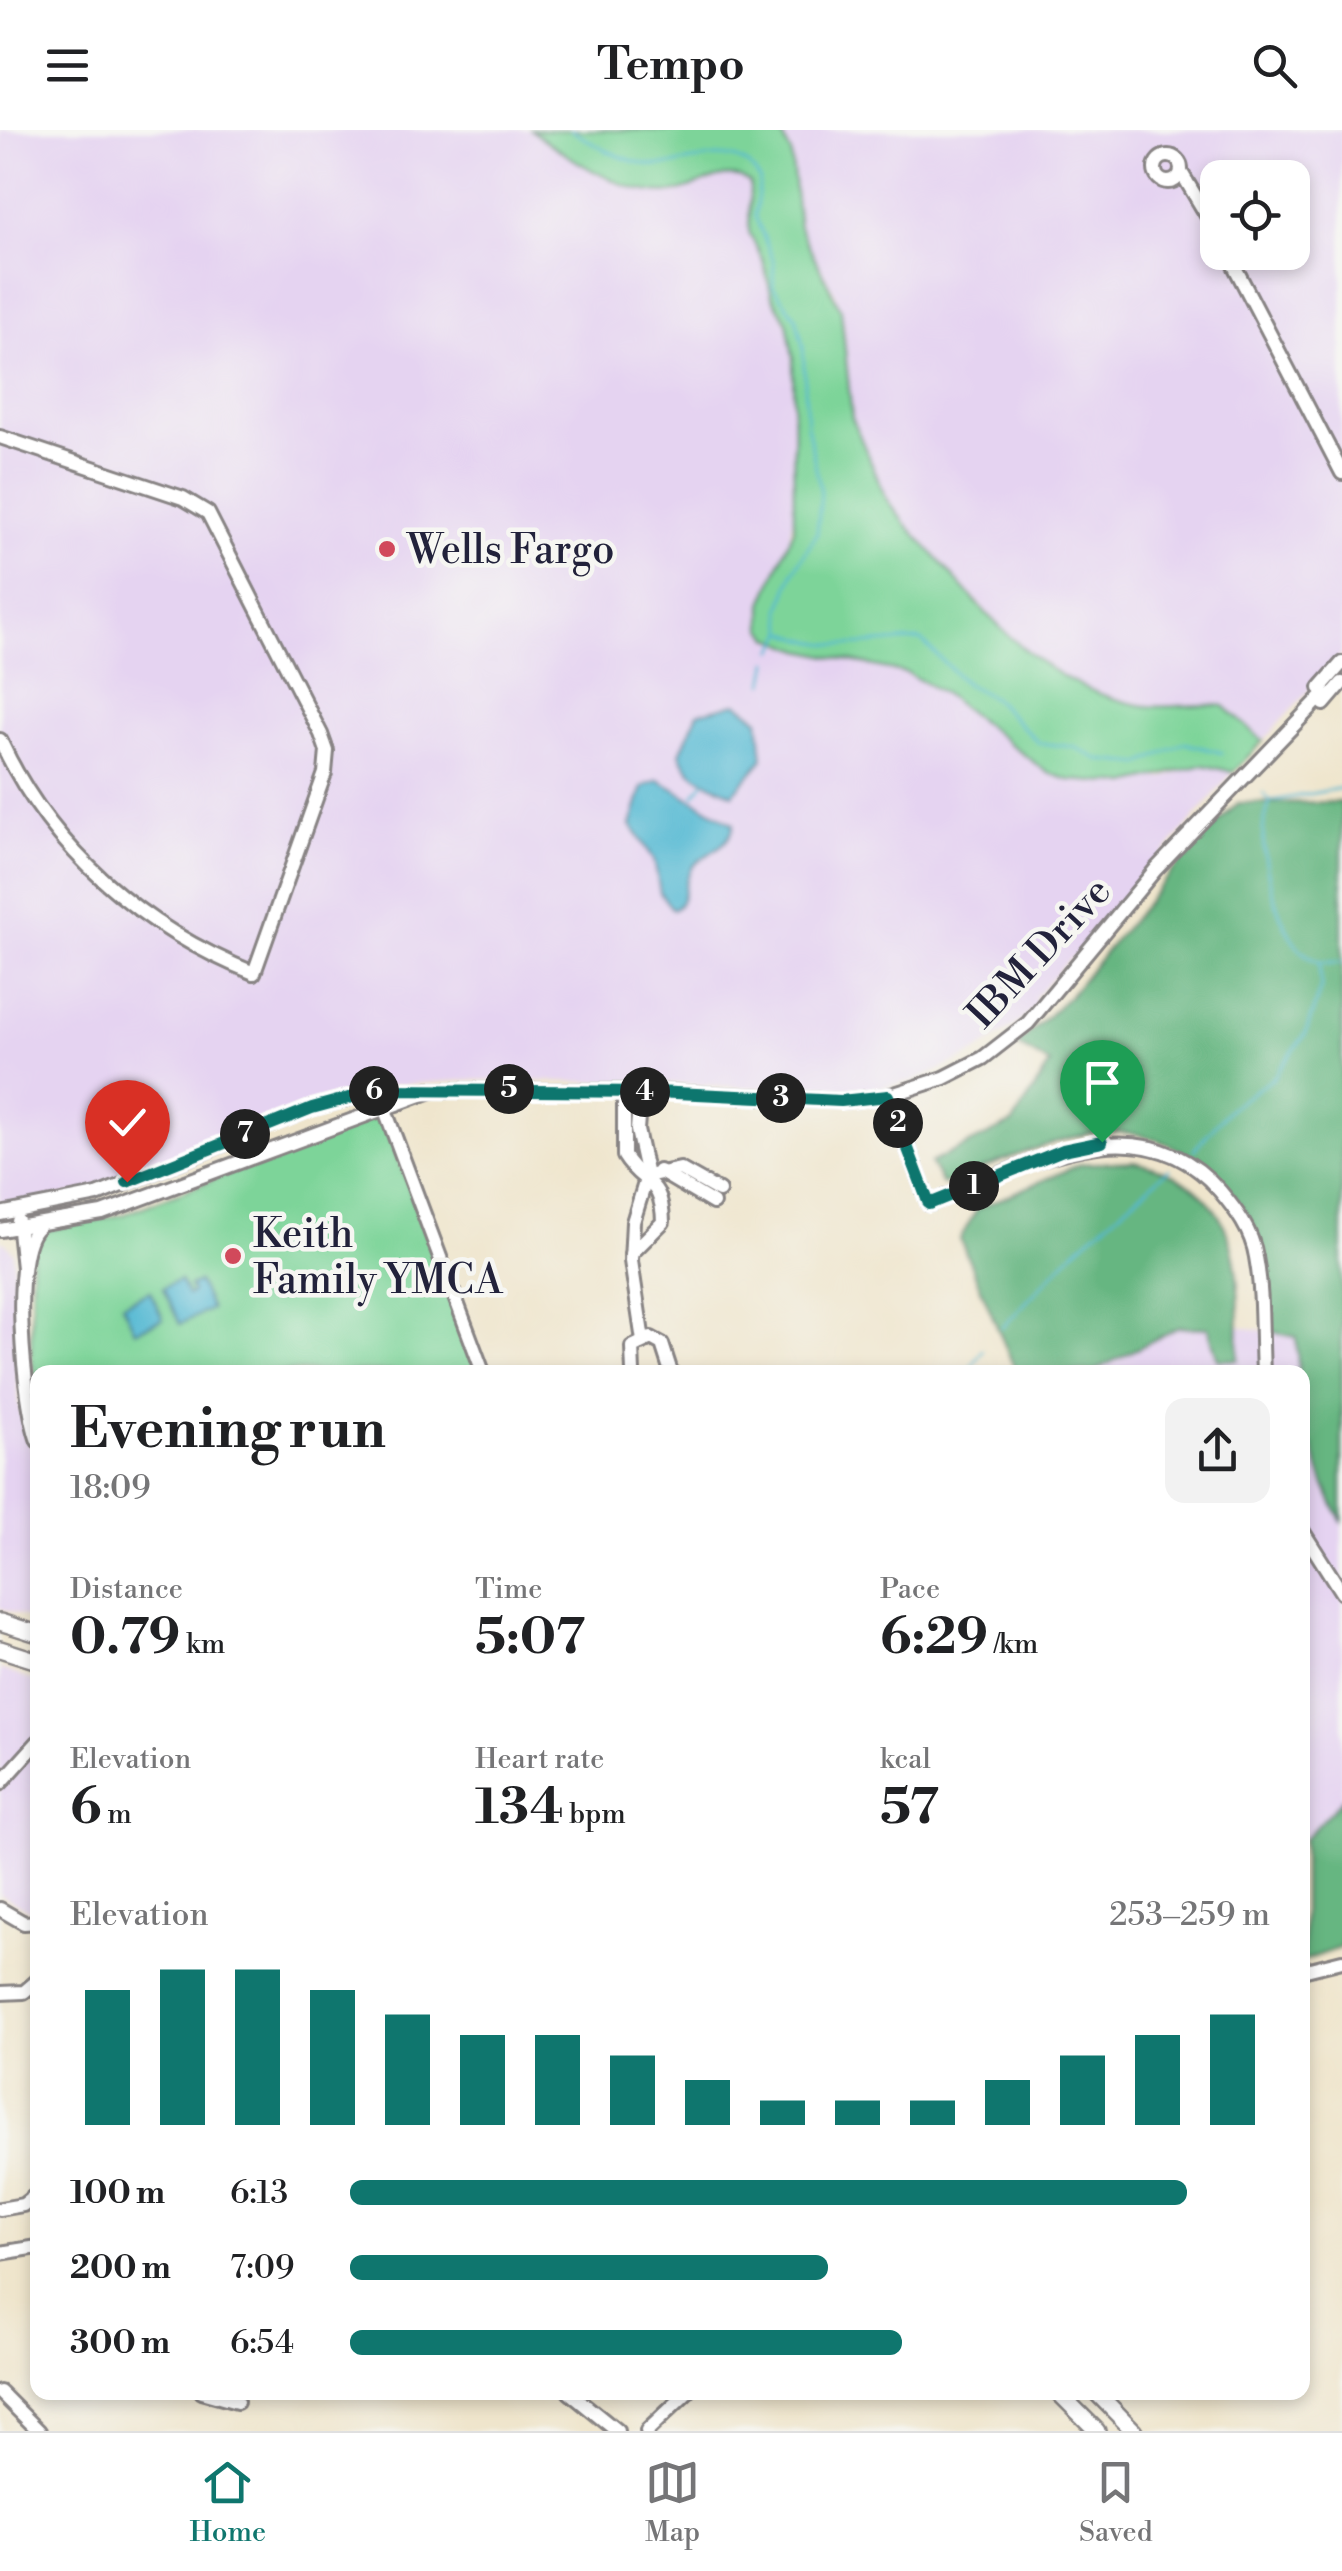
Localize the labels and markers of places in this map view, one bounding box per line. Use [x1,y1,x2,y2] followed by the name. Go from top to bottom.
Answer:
[405,526,615,577] place label: Wells Fargo
[376,538,398,560] marker: Wells Fargo
[1060,1040,1145,1143] pin
[484,1064,534,1114] pin: 5
[349,1066,399,1116] pin: 6
[620,1067,670,1117] pin: 4
[756,1073,806,1123] pin: 3
[85,1080,170,1183] pin
[873,1098,923,1148] pin: 2
[220,1109,270,1159] pin: 7
[949,1161,999,1211] pin: 1
[253,1210,504,1307] place label: Keith Family YMCA
[222,1245,244,1267] marker: Keith Family YMCA

